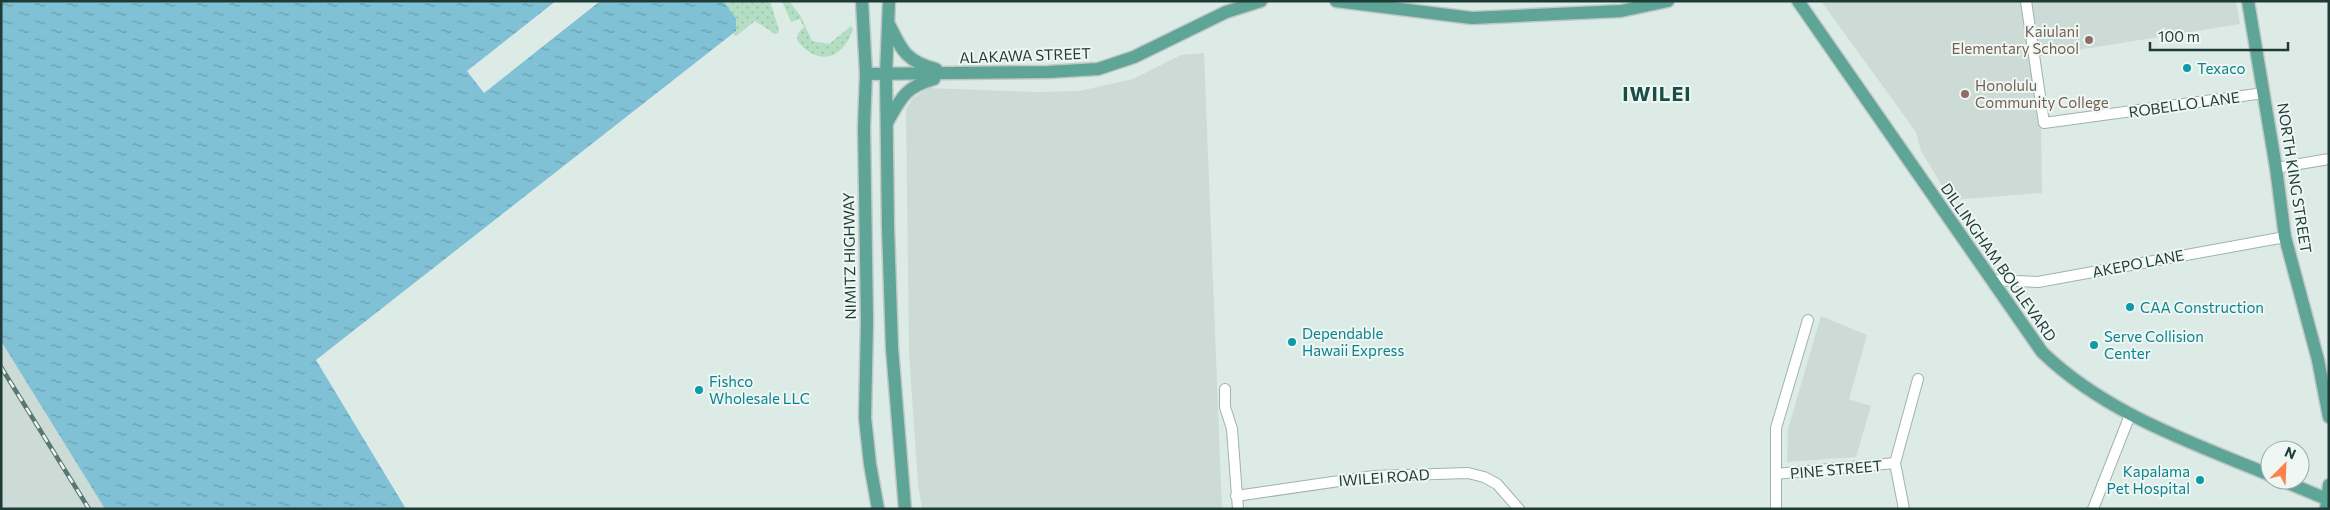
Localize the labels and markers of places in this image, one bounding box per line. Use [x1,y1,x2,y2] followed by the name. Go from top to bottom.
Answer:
[1952,22,2079,57] place label: Kaiulani Elementary School
[2083,34,2095,46] marker: Kaiulani Elementary School
[2197,59,2246,77] place label: Texaco
[2181,62,2193,74] marker: Texaco
[1975,76,2109,111] place label: Honolulu Community College
[1959,88,1971,100] marker: Honolulu Community College
[2140,298,2264,316] place label: CAA Construction
[2124,301,2136,313] marker: CAA Construction
[1302,324,1404,359] place label: Dependable Hawaii Express
[2104,327,2204,362] place label: Serve Collision Center
[1286,336,1298,348] marker: Dependable Hawaii Express
[2088,339,2100,351] marker: Serve Collision Center
[709,372,810,407] place label: Fishco Wholesale LLC
[693,384,705,396] marker: Fishco Wholesale LLC
[2107,462,2190,497] place label: Kapalama Pet Hospital
[2194,474,2206,486] marker: Kapalama Pet Hospital

